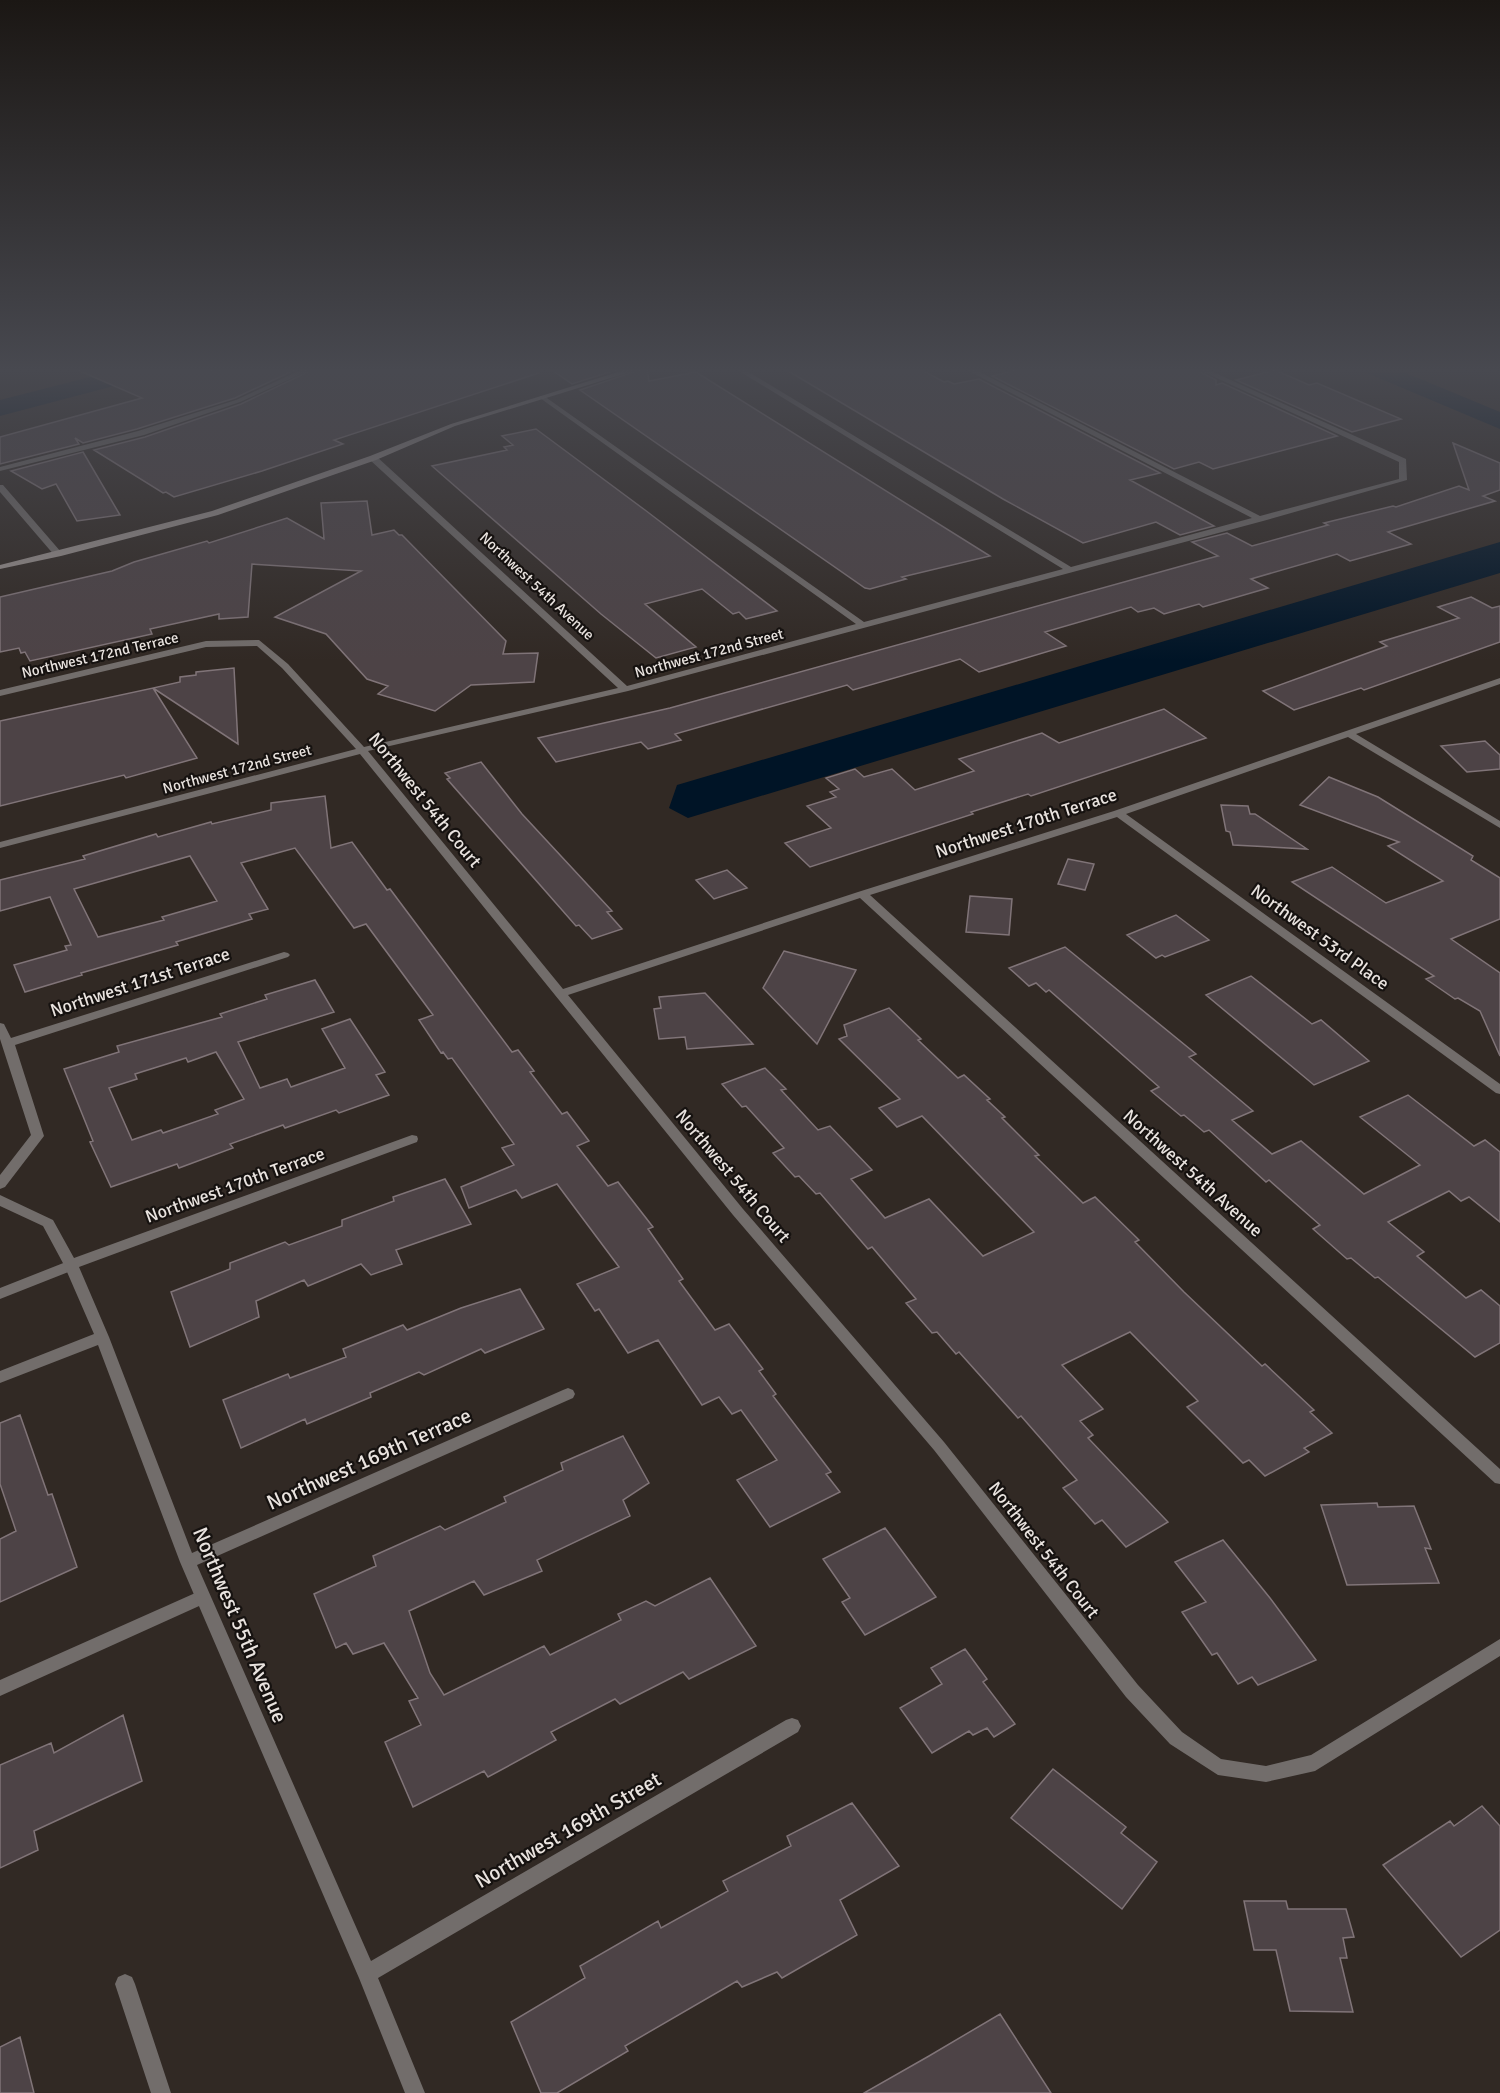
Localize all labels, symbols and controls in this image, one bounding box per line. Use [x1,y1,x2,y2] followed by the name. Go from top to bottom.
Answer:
[476,528,598,644] street label: Northwest 54th Avenue
[633,624,785,682] street label: Northwest 172nd Street
[20,628,180,682] street label: Northwest 172nd Terrace
[364,728,486,872] street label: Northwest 54th Court
[161,740,313,798] street label: Northwest 172nd Street
[932,783,1120,863] street label: Northwest 170th Terrace
[1247,879,1393,995] street label: Northwest 53rd Place
[47,943,233,1021] street label: Northwest 171st Terrace
[671,1105,795,1247] street label: Northwest 54th Court
[1119,1105,1267,1241] street label: Northwest 54th Avenue
[142,1142,328,1228] street label: Northwest 170th Terrace
[263,1402,475,1516] street label: Northwest 169th Terrace
[984,1477,1104,1623] street label: Northwest 54th Court
[187,1523,293,1727] street label: Northwest 55th Avenue
[470,1766,666,1894] street label: Northwest 169th Street

